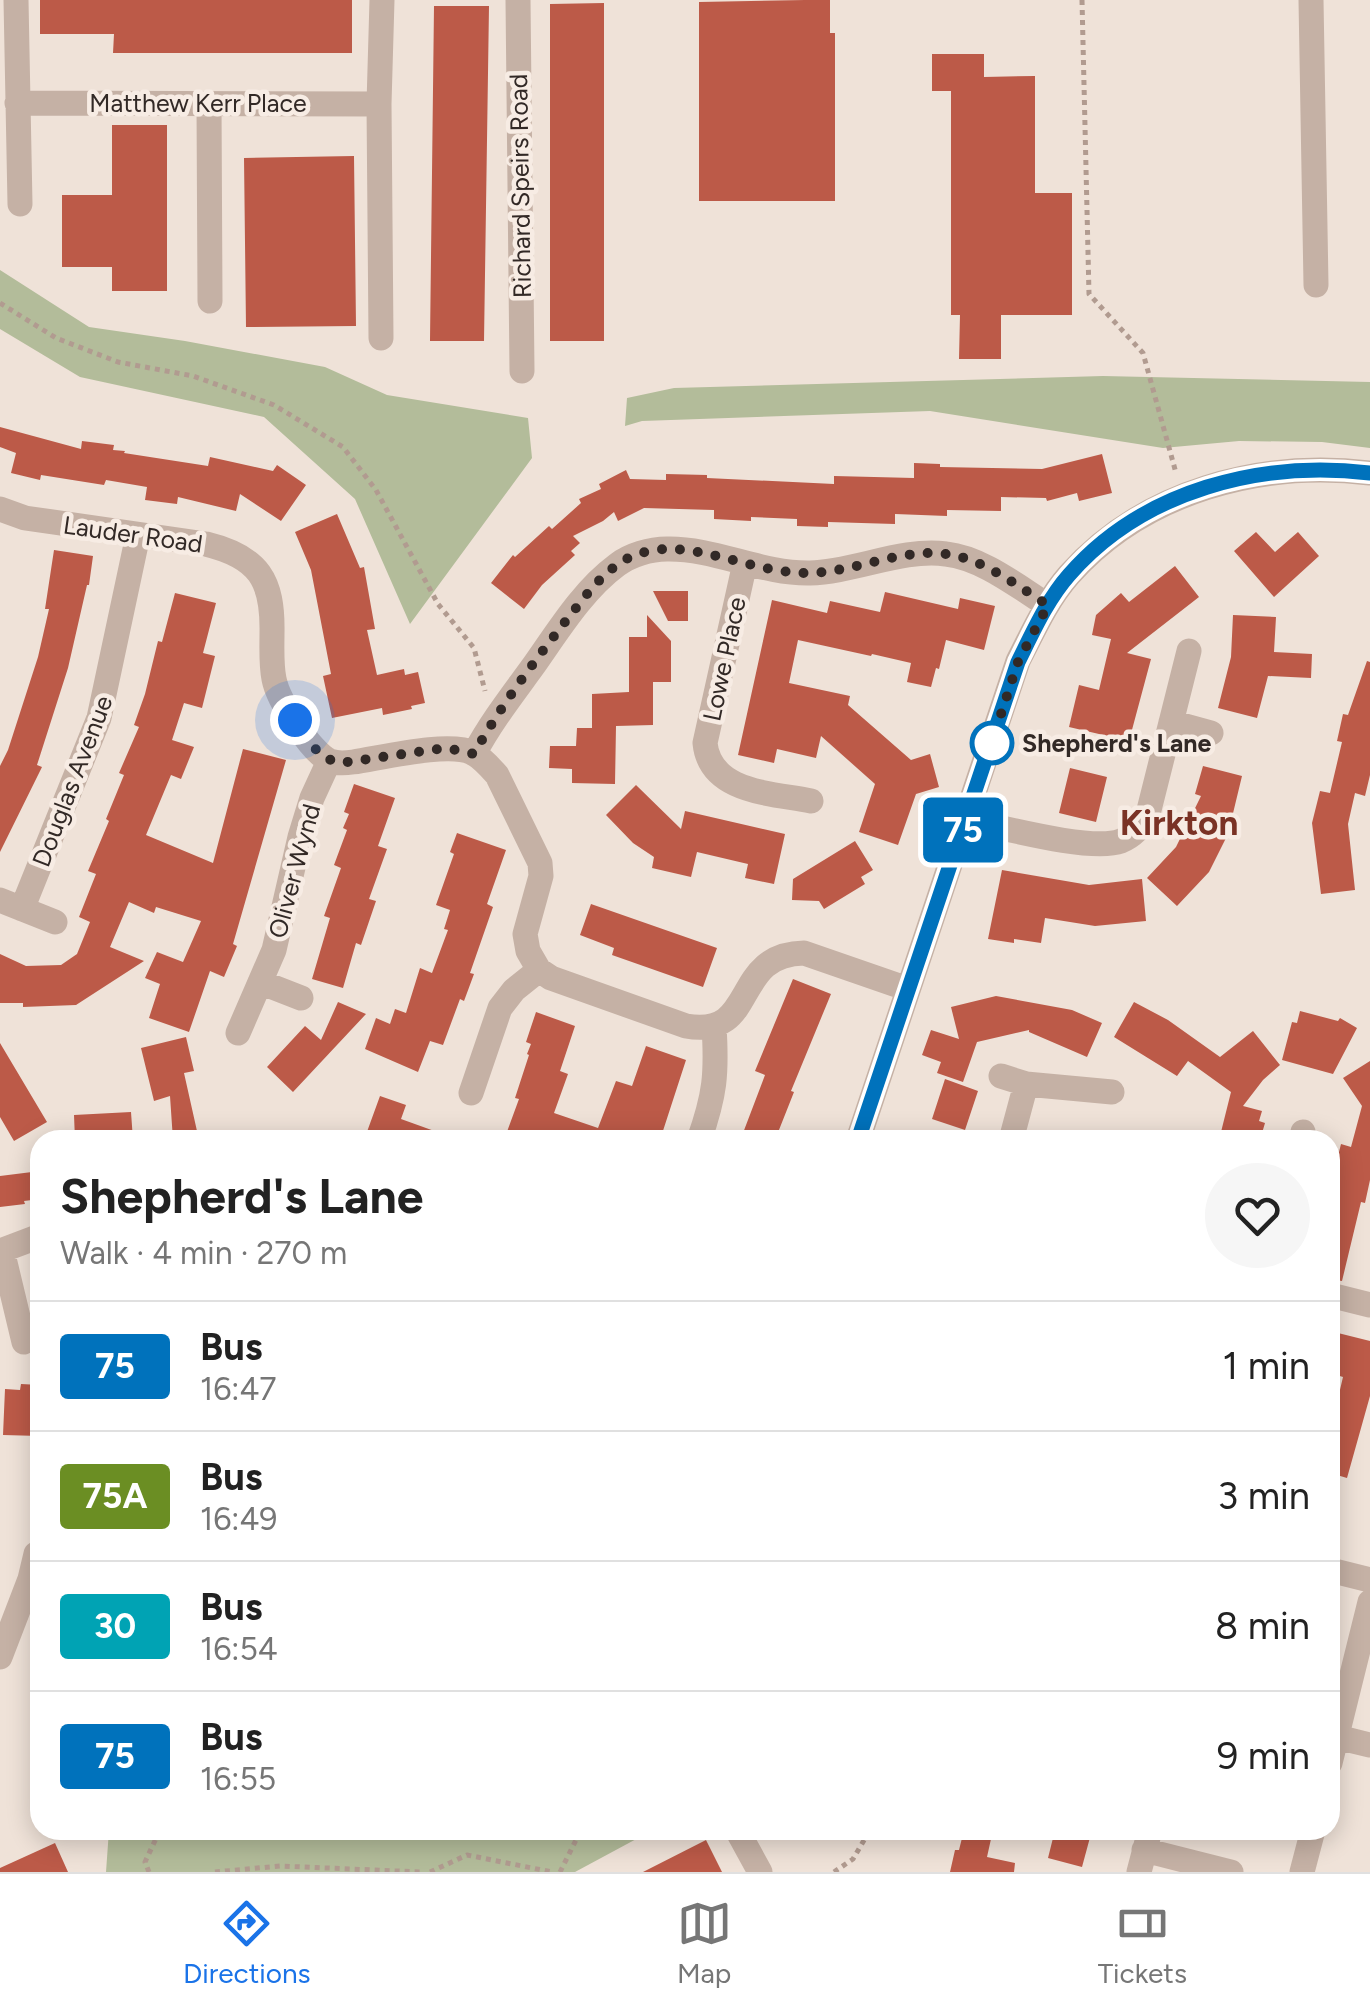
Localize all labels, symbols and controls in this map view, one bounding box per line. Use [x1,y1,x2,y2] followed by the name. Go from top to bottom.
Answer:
[503,74,537,298] street label: Richard Speirs Road
[89,88,307,118] street label: Matthew Kerr Place
[62,509,204,559] street label: Lauder Road
[696,594,752,724] street label: Lowe Place
[26,691,118,871] street label: Douglas Avenue
[270,695,320,745] your location
[971,722,1013,764] marker: Shepherd's Lane
[1022,728,1211,758] place label: Shepherd's Lane
[918,798,1008,862] line badge: 75
[262,801,326,941] street label: Oliver Wynd
[1120,802,1238,844] district label: Kirkton
[943,809,983,851] text: 75
[1205,1163,1310,1268] button: heart
[60,1167,423,1225] text: Shepherd's Lane
[60,1234,347,1272] text: Walk · 4 min · 270 m
[200,1324,263,1370] text: Bus
[1223,1343,1310,1389] text: 1 min
[95,1345,135,1387] text: 75
[200,1370,276,1408] text: 16:47
[200,1454,263,1500] text: Bus
[1218,1473,1310,1519] text: 3 min
[83,1475,147,1517] text: 75A
[200,1500,277,1538] text: 16:49
[200,1584,263,1630] text: Bus
[1215,1603,1310,1649] text: 8 min
[94,1605,136,1647] text: 30
[200,1630,278,1668] text: 16:54
[200,1714,263,1760] text: Bus
[1217,1733,1310,1779] text: 9 min
[95,1735,135,1777] text: 75
[200,1760,276,1798] text: 16:55
[183,1896,311,1990] tab: Directions
[677,1896,732,1990] tab: Map
[1098,1896,1187,1990] tab: Tickets

